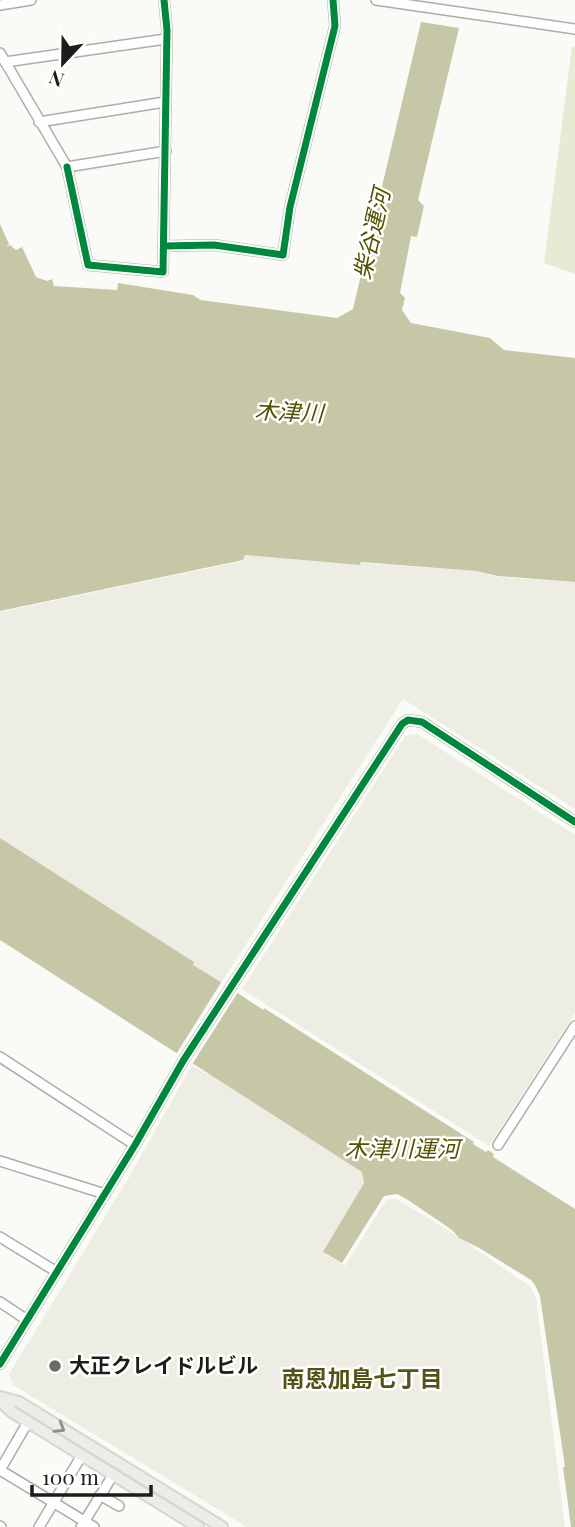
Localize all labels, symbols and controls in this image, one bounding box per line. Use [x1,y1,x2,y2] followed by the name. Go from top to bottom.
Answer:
[28,28,98,98] north arrow
[45,65,67,94] text: N
[345,181,397,282] water label: 柴谷運河
[254,393,327,428] water label: 木津川
[345,1132,464,1163] water label: 木津川運河
[69,1350,258,1378] place label: 大正クレイドルビル
[47,1358,63,1374] marker: 大正クレイドルビル
[282,1362,443,1393] district label: 南恩加島七丁目
[53,1420,66,1433] one-way arrow
[32,1454,150,1498] scale bar
[42,1462,99,1490] text: 100 m

